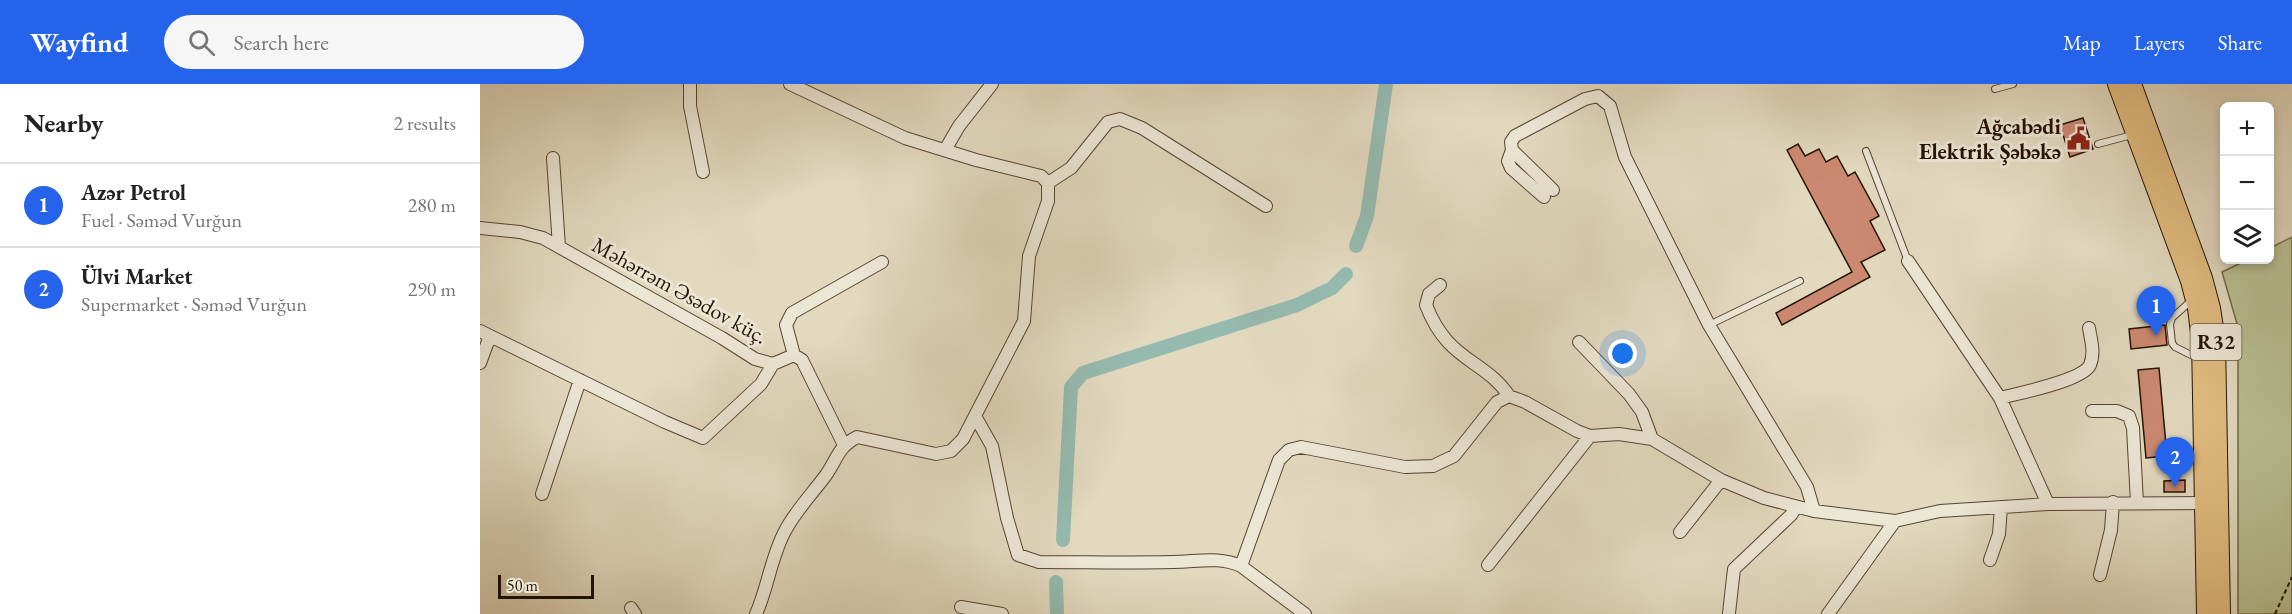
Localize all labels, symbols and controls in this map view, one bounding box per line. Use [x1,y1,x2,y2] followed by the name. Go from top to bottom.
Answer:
[164,15,584,69] search box
[30,24,128,60] text: Wayfind
[185,26,218,59] icon: search
[233,28,329,57] text: Search here
[2063,29,2101,56] text: Map
[2134,29,2185,56] text: Layers
[2218,29,2262,56] text: Share
[2220,102,2274,264] map controls
[2220,102,2274,156] button: +
[24,106,104,140] text: Nearby
[393,110,456,136] text: 2 results
[1919,112,2062,166] place label: Ağcabədi Elektrik Şəbəkə
[2066,126,2092,152] public building icon: Ağcabədi Elektrik Şəbəkə
[2220,156,2274,210] button: −
[81,178,186,207] text: Azər Petrol
[38,192,49,218] text: 1
[408,192,456,218] text: 280 m
[81,207,242,233] text: Fuel · Səməd Vurğun
[2220,210,2274,264] button: layers
[587,230,773,351] street label: Məhərrəm Əsədov küç.
[81,262,192,291] text: Ülvi Market
[38,276,49,302] text: 2
[408,276,456,302] text: 290 m
[2136,286,2176,336] pin: 1
[81,291,307,317] text: Supermarket · Səməd Vurğun
[2190,324,2242,360] road number: R32
[1608,339,1637,368] your location
[2156,438,2194,487] pin: 2
[498,572,594,600] scale bar
[507,575,538,596] text: 50 m

